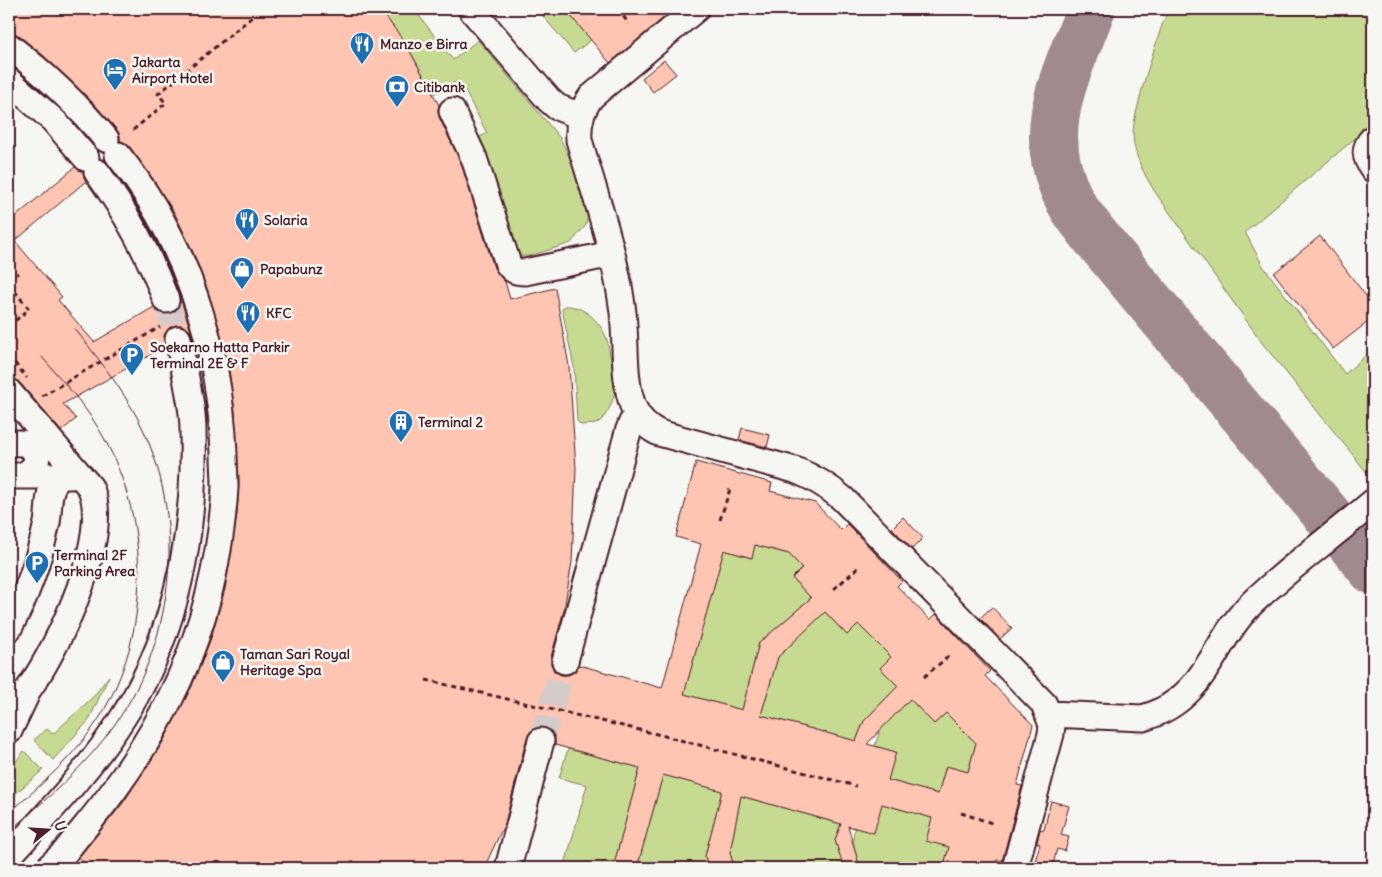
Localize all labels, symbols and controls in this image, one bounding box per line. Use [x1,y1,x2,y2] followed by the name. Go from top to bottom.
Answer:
[349,31,375,65] restaurant icon: Manzo e Birra
[380,35,468,53] place label: Manzo e Birra
[132,53,213,87] place label: Jakarta Airport Hotel
[102,57,128,91] hotel icon: Jakarta Airport Hotel
[384,74,410,108] bank icon: Citibank
[414,78,465,96] place label: Citibank
[234,207,260,241] restaurant icon: Solaria
[264,211,308,229] place label: Solaria
[229,256,255,290] shop icon: Papabunz
[260,260,323,278] place label: Papabunz
[235,300,261,334] restaurant icon: KFC
[266,304,292,322] place label: KFC
[150,338,290,372] place label: Soekarno Hatta Parkir Terminal 2E & F
[119,342,145,376] parking icon: Soekarno Hatta Parkir Terminal 2E & F
[388,409,414,443] building icon: Terminal 2
[418,413,484,431] place label: Terminal 2
[54,546,135,580] place label: Terminal 2F Parking Area
[24,550,50,584] parking icon: Terminal 2F Parking Area
[240,645,350,679] place label: Taman Sari Royal Heritage Spa
[210,649,236,683] shop icon: Taman Sari Royal Heritage Spa
[22,804,72,854] north arrow
[50,819,70,833] text: U

